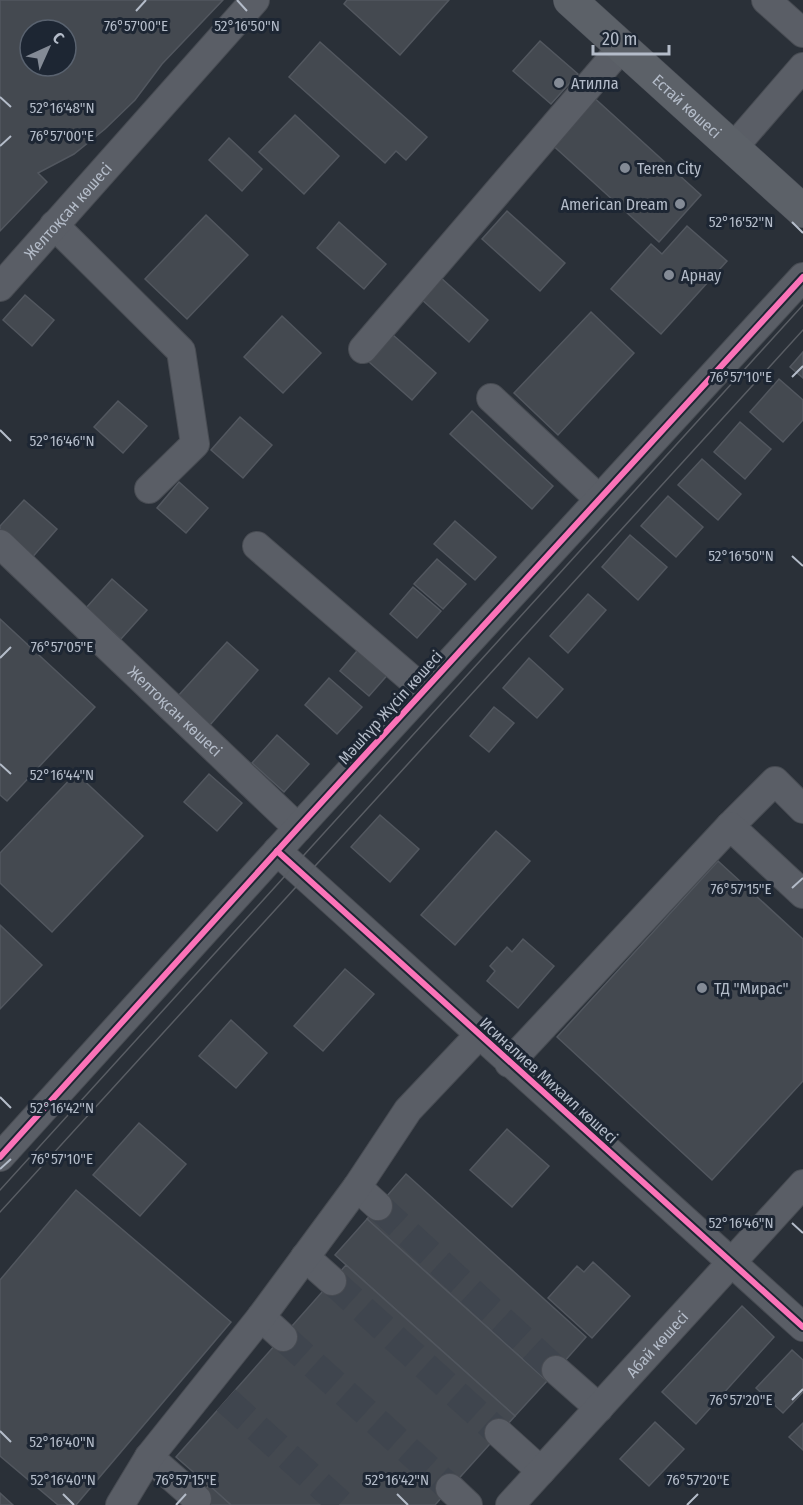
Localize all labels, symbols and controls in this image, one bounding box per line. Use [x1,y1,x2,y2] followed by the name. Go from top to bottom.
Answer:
[104,17,168,35] text: 76°57'00"E
[214,17,280,35] text: 52°16'50"N
[18,18,78,78] north arrow
[593,18,670,56] scale bar
[49,28,68,48] text: С
[602,28,637,50] text: 20 m
[648,70,725,142] street label: Естай көшесі
[571,74,619,93] place label: Атилла
[552,76,566,90] marker: Атилла
[29,99,95,117] text: 52°16'48"N
[30,127,94,145] text: 76°57'00"E
[20,159,116,263] street label: Желтоқсан көшесі
[637,159,702,178] place label: Teren City
[618,161,632,175] marker: Teren City
[561,195,668,214] place label: American Dream
[673,197,687,211] marker: American Dream
[709,213,773,231] text: 52°16'52"N
[681,266,722,285] place label: Арнау
[662,268,676,282] marker: Арнау
[710,368,772,386] text: 76°57'10"E
[30,432,94,450] text: 52°16'46"N
[708,547,774,565] text: 52°16'50"N
[31,638,93,656] text: 76°57'05"E
[334,647,446,768] street label: Мәшһүр Жүсіп көшесі
[124,662,226,760] street label: Желтоқсан көшесі
[30,766,94,784] text: 52°16'44"N
[711,880,771,898] text: 76°57'15"E
[714,979,789,998] place label: ТД "Мирас"
[695,981,709,995] marker: ТД "Мирас"
[476,1013,622,1147] street label: Исиналиев Михаил көшесі
[30,1099,94,1117] text: 52°16'42"N
[31,1150,93,1168] text: 76°57'10"E
[709,1214,773,1232] text: 52°16'46"N
[622,1307,692,1381] street label: Абай көшесі
[710,1391,772,1409] text: 76°57'20"E
[29,1433,95,1451] text: 52°16'40"N
[30,1471,96,1489] text: 52°16'40"N
[156,1471,216,1489] text: 76°57'15"E
[365,1471,429,1489] text: 52°16'42"N
[667,1471,729,1489] text: 76°57'20"E

